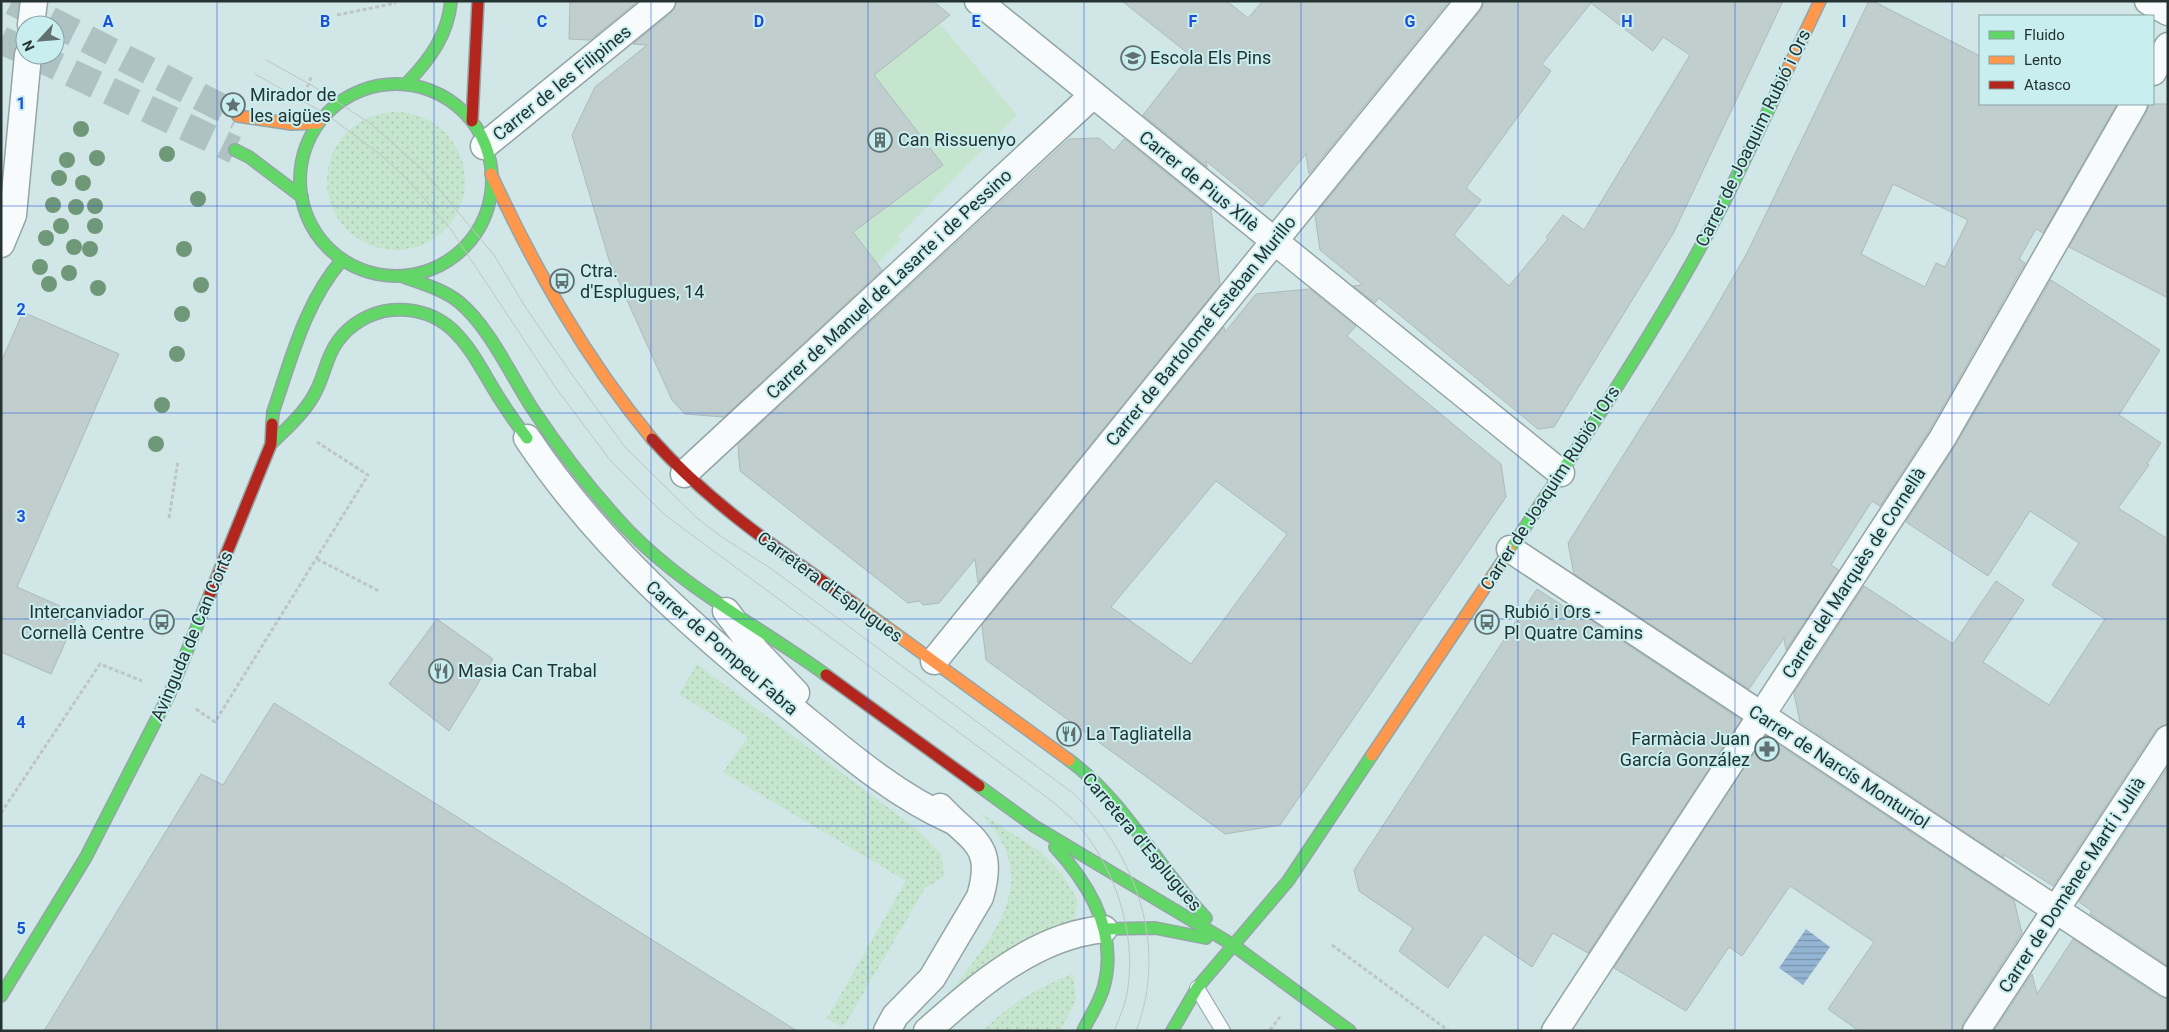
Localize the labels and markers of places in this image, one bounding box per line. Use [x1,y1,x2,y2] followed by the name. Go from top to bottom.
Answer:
[1120,45,1146,71] school or university icon: Escola Els Pins
[1150,47,1271,68] place label: Escola Els Pins
[250,84,336,126] place label: Mirador de les aigües
[220,92,246,118] place icon: Mirador de les aigües
[867,127,893,153] building icon: Can Rissuenyo
[898,129,1016,150] place label: Can Rissuenyo
[580,260,704,302] place label: Ctra. d'Esplugues, 14
[549,268,575,294] bus stop icon: Ctra. d'Esplugues, 14
[21,601,144,643] place label: Intercanviador Cornellà Centre
[1504,601,1643,643] place label: Rubió i Ors - Pl Quatre Camins
[149,609,175,635] bus stop icon: Intercanviador Cornellà Centre
[1474,609,1500,635] bus stop icon: Rubió i Ors - Pl Quatre Camins
[428,658,454,684] restaurant icon: Masia Can Trabal
[458,660,597,681] place label: Masia Can Trabal
[1056,721,1082,747] restaurant icon: La Tagliatella
[1086,723,1192,744] place label: La Tagliatella
[1620,728,1750,770] place label: Farmàcia Juan García González
[1754,736,1780,762] pharmacy icon: Farmàcia Juan García González

